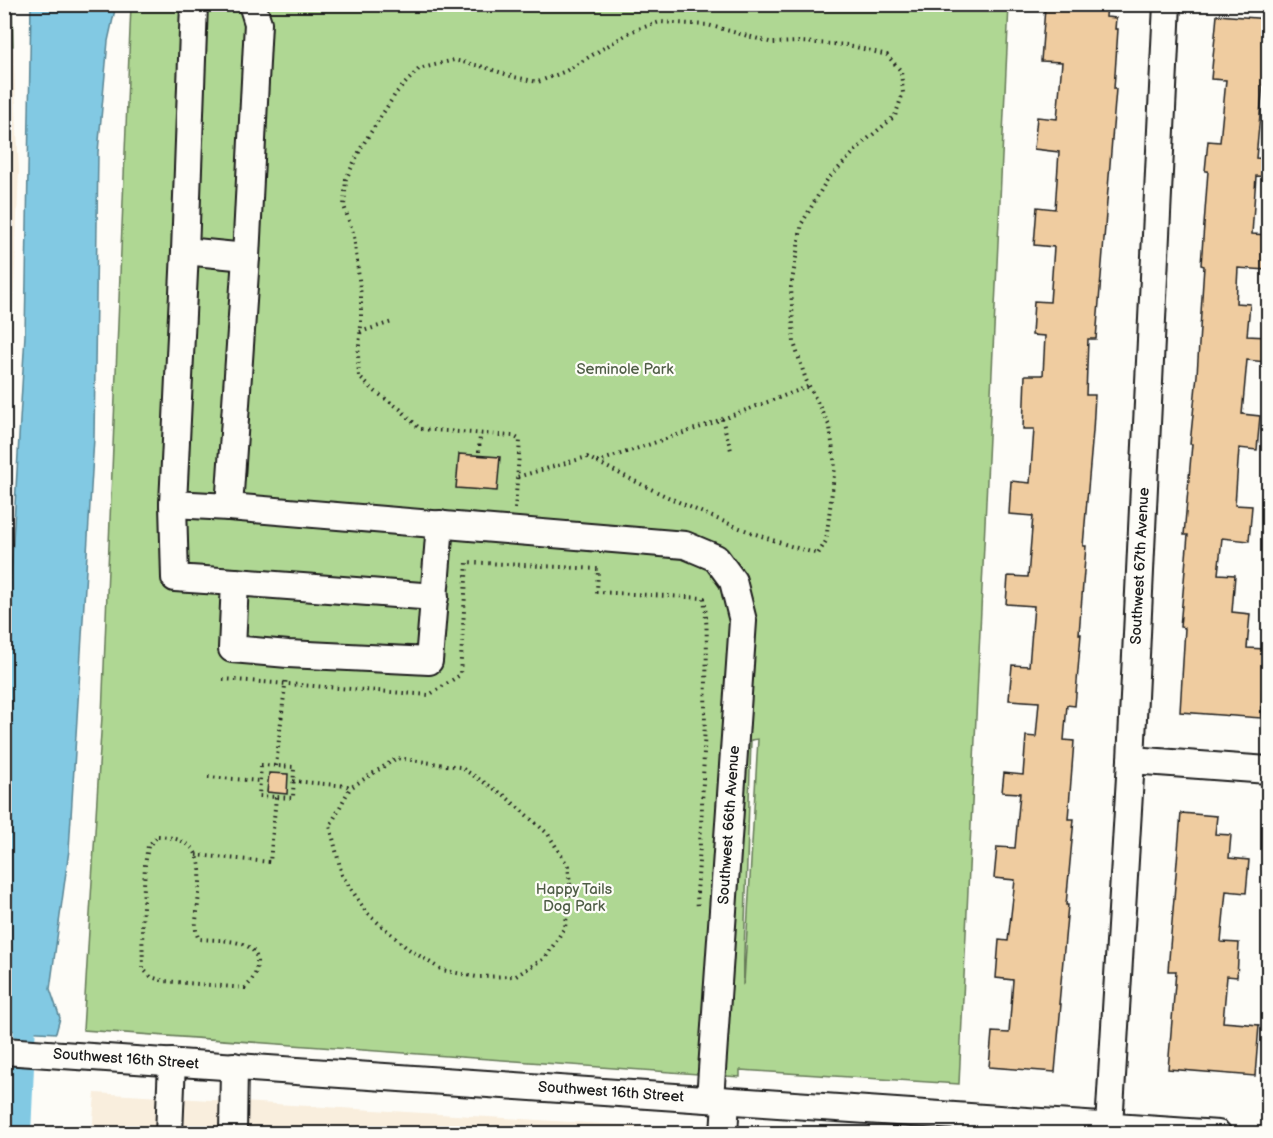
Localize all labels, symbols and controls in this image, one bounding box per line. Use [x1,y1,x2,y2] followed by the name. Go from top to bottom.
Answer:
[576,360,674,379] park label: Seminole Park
[1126,487,1154,645] street label: Southwest 67th Avenue
[714,745,744,905] street label: Southwest 66th Avenue
[536,880,613,916] park label: Happy Tails Dog Park
[52,1044,200,1074] street label: Southwest 16th Street
[537,1077,685,1107] street label: Southwest 16th Street

